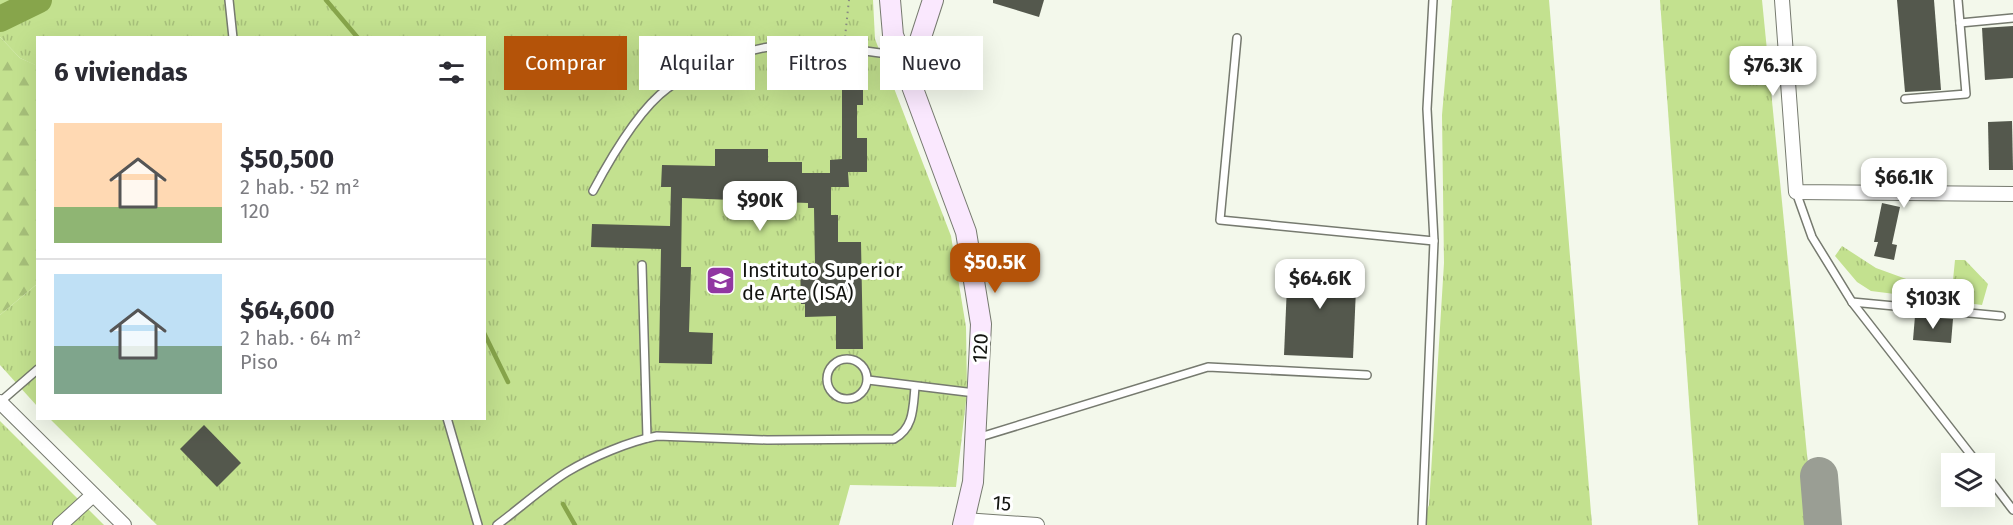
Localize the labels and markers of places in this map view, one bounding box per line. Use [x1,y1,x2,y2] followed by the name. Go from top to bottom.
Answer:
[1724,46,1822,97] pin: $76.3K
[1855,158,1953,209] pin: $66.1K
[724,181,796,232] pin: $90K
[946,243,1044,294] pin: $50.5K
[742,258,903,305] place label: Instituto Superior de Arte (ISA)
[1271,259,1369,310] pin: $64.6K
[705,265,737,297] school or university icon: Instituto Superior de Arte (ISA)
[1891,279,1975,330] pin: $103K

